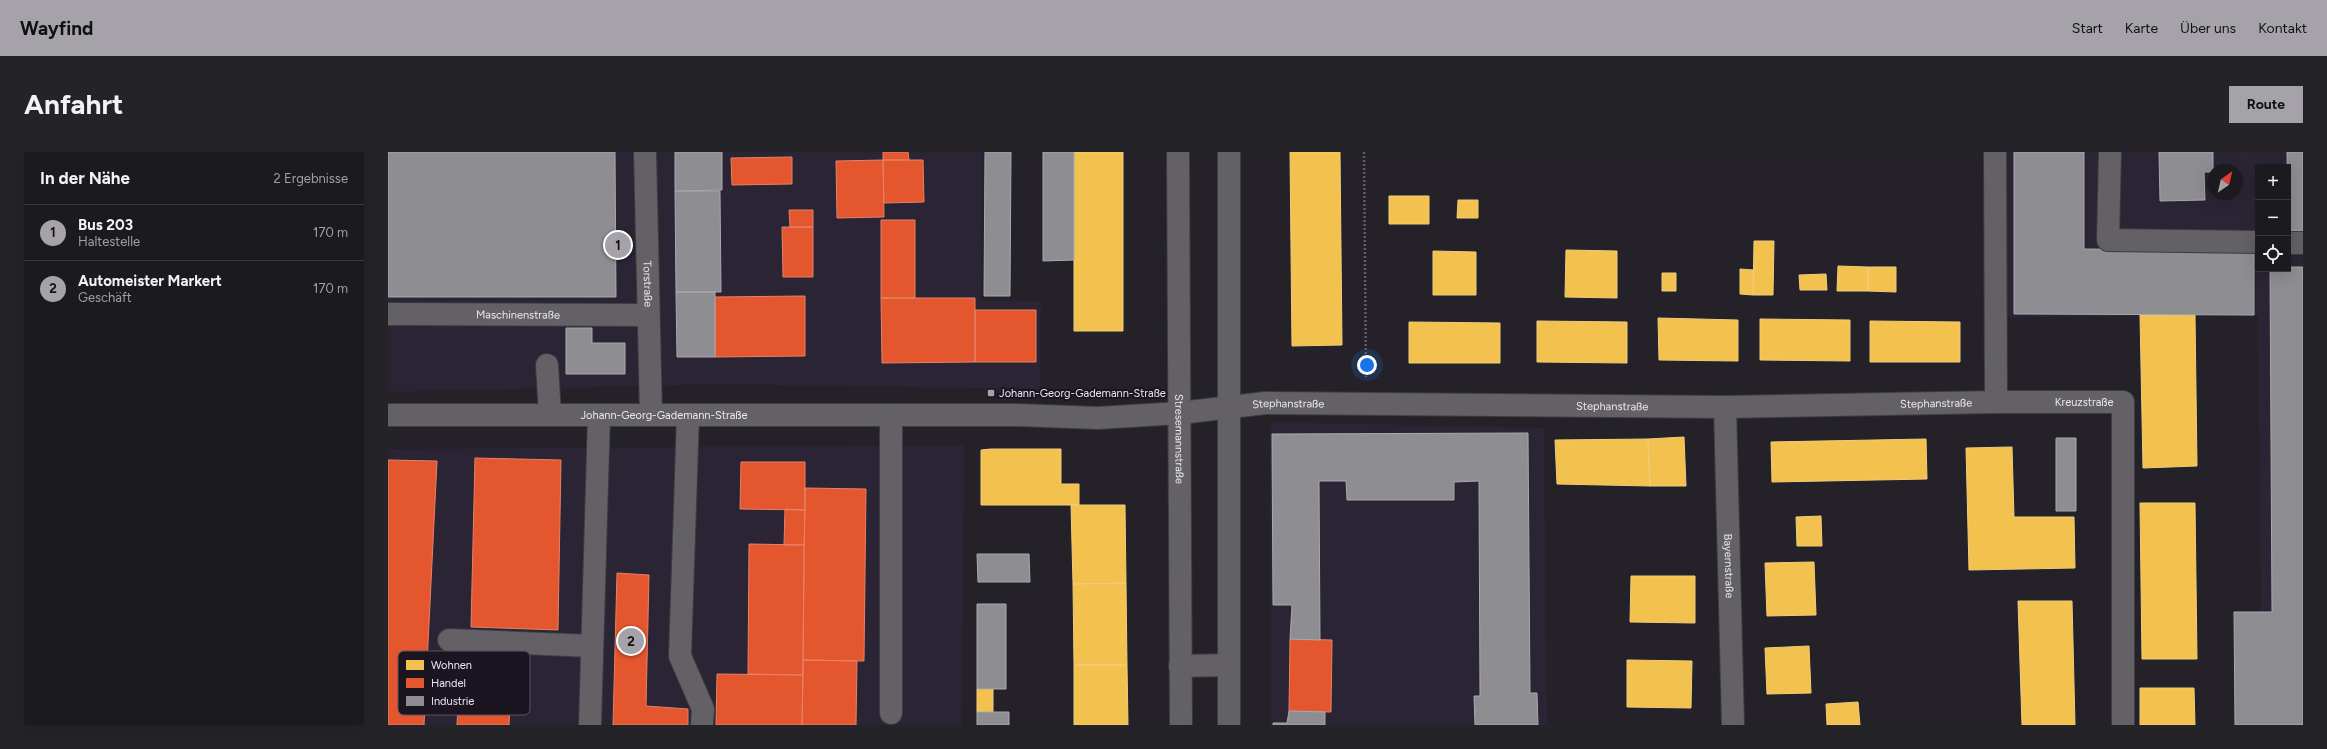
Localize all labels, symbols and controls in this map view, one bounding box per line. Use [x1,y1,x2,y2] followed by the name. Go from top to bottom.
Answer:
[20,17,93,40] text: Wayfind
[2072,20,2103,37] text: Start
[2125,20,2158,37] text: Karte
[2180,20,2236,37] text: Über uns
[2258,20,2307,37] text: Kontakt
[2229,86,2303,123] button: Route
[24,87,123,121] text: Anfahrt
[2207,164,2243,200] north arrow
[2255,164,2291,272] map controls
[2255,164,2291,200] button: +
[40,168,130,188] text: In der Nähe
[274,171,348,186] text: 2 Ergebnisse
[2255,200,2291,236] button: −
[78,216,133,234] text: Bus 203
[50,225,56,240] text: 1
[313,225,348,240] text: 170 m
[605,230,631,260] pin: 1
[78,234,140,249] text: Haltestelle
[2255,236,2291,272] button: locate
[640,261,655,307] street label: Torstraße
[78,272,222,290] text: Automeister Markert
[49,281,57,296] text: 2
[313,281,348,296] text: 170 m
[78,290,132,305] text: Geschäft
[476,308,560,322] street label: Maschinenstraße
[1357,355,1377,375] your location
[999,387,1166,400] place label: Johann-Georg-Gademann-Straße
[986,388,996,398] marker: Johann-Georg-Gademann-Straße
[1172,394,1186,484] street label: Stresemannstraße
[1900,396,1972,411] street label: Stephanstraße
[2055,396,2114,409] street label: Kreuzstraße
[1251,397,1324,411] street label: Stephanstraße
[1576,400,1648,413] street label: Stephanstraße
[580,409,748,422] street label: Johann-Georg-Gademann-Straße
[1721,533,1736,598] street label: Bayernstraße
[618,626,644,656] pin: 2
[398,651,530,715] legend
[431,659,472,672] text: Wohnen
[431,677,466,690] text: Handel
[431,695,474,708] text: Industrie

